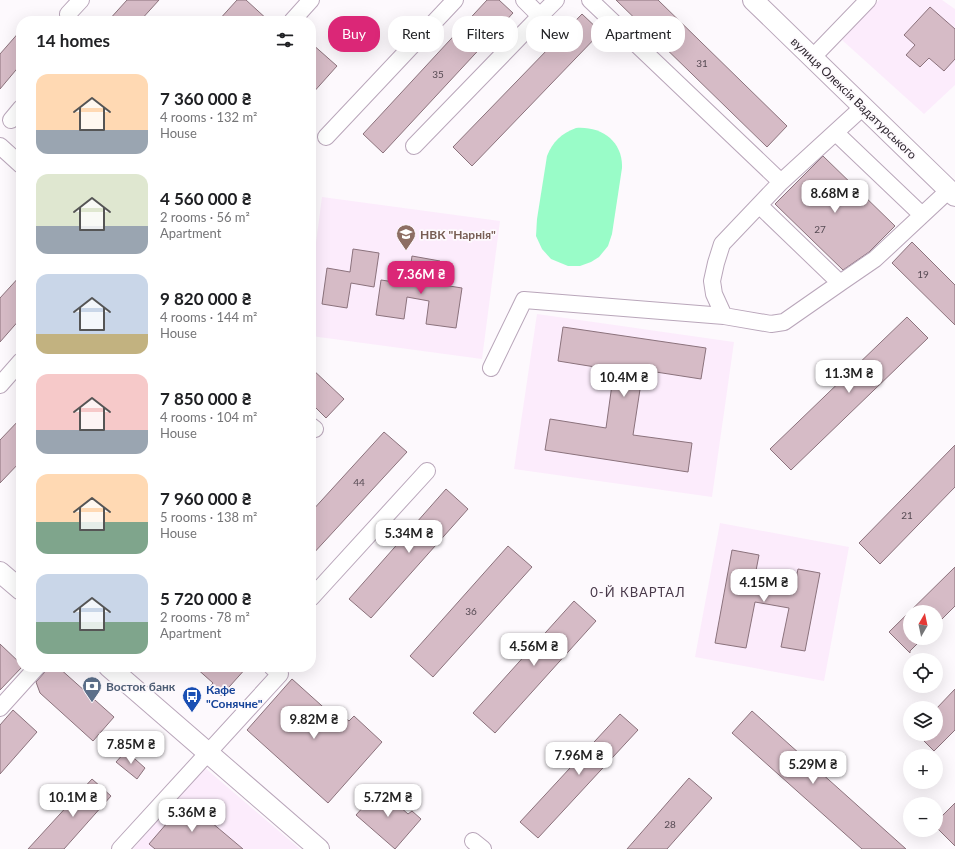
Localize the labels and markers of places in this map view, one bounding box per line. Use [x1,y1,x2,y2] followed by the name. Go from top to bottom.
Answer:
[798,180,872,214] pin: 8.68M ₴
[395,223,417,251] school or university icon: НВК "Нарнія"
[420,227,496,242] place label: НВК "Нарнія"
[384,261,458,295] pin: 7.36M ₴
[812,360,886,394] pin: 11.3M ₴
[587,364,661,398] pin: 10.4M ₴
[372,520,446,554] pin: 5.34M ₴
[727,569,801,603] pin: 4.15M ₴
[497,633,571,667] pin: 4.56M ₴
[81,675,103,703] bank icon: Восток банк
[106,679,176,694] place label: Восток банк
[206,682,263,711] place label: Кафе "Сонячне"
[181,685,203,713] bus stop icon: Кафе "Сонячне"
[277,706,351,740] pin: 9.82M ₴
[94,731,168,765] pin: 7.85M ₴
[542,742,616,776] pin: 7.96M ₴
[776,751,850,785] pin: 5.29M ₴
[36,784,110,818] pin: 10.1M ₴
[351,784,425,818] pin: 5.72M ₴
[155,799,229,833] pin: 5.36M ₴

